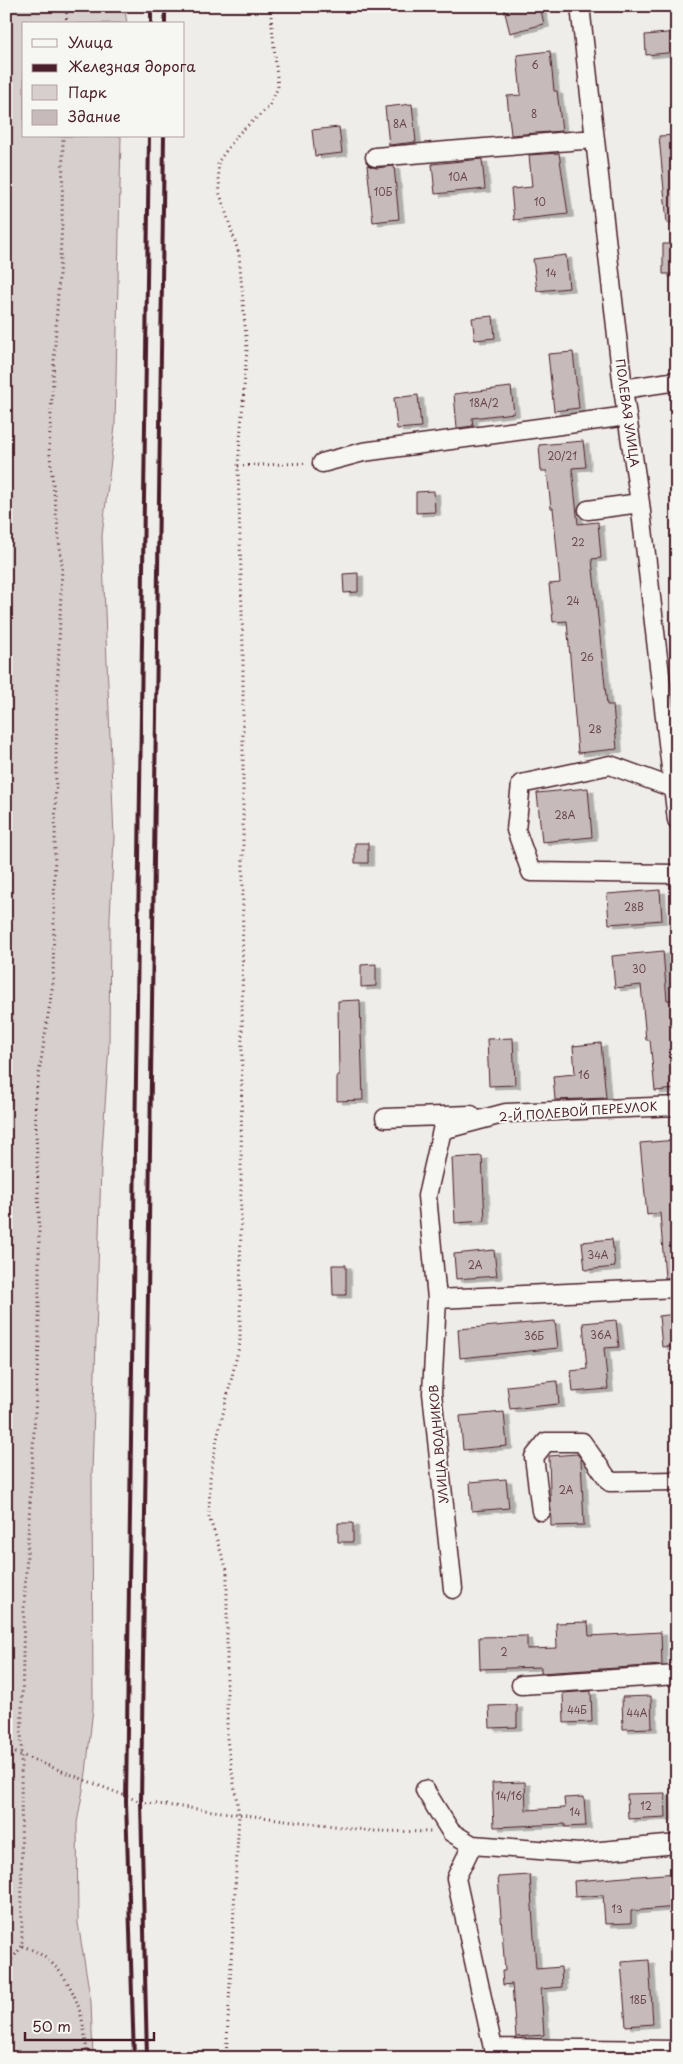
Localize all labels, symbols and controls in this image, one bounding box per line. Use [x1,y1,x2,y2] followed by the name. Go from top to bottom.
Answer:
[22,22,185,138] legend
[68,30,113,53] text: Улица
[68,54,196,77] text: Железная дорога
[531,57,539,72] house number: 6
[68,80,107,103] text: Парк
[68,104,121,127] text: Здание
[531,106,537,121] house number: 8
[393,116,407,131] house number: 8А
[448,169,468,184] house number: 10А
[374,184,393,199] house number: 10Б
[534,194,546,209] house number: 10
[545,265,557,280] house number: 14
[611,358,644,468] street label: ПОЛЕВАЯ УЛИЦА
[469,395,499,410] house number: 18А/2
[547,448,577,463] house number: 20/21
[571,534,585,549] house number: 22
[566,593,580,608] house number: 24
[580,649,594,664] house number: 26
[588,721,602,736] house number: 28
[555,807,576,822] house number: 28А
[624,899,644,914] house number: 28В
[632,961,646,976] house number: 30
[578,1067,590,1082] house number: 16
[498,1096,658,1126] street label: 2-Й ПОЛЕВОЙ ПЕРЕУЛОК
[588,1247,609,1262] house number: 34А
[468,1257,483,1272] house number: 2А
[590,1327,612,1342] house number: 36А
[524,1328,545,1343] house number: 36Б
[424,1384,452,1504] street label: УЛИЦА ВОДНИКОВ
[559,1482,574,1497] house number: 2А
[500,1644,508,1659] house number: 2
[567,1702,587,1717] house number: 44Б
[627,1705,648,1720] house number: 44А
[496,1788,522,1803] house number: 14/16
[640,1798,652,1813] house number: 12
[569,1804,581,1819] house number: 14
[611,1901,623,1916] house number: 13
[629,1992,647,2007] house number: 18Б
[25,2009,154,2041] scale bar
[32,2014,71,2037] text: 50 m

